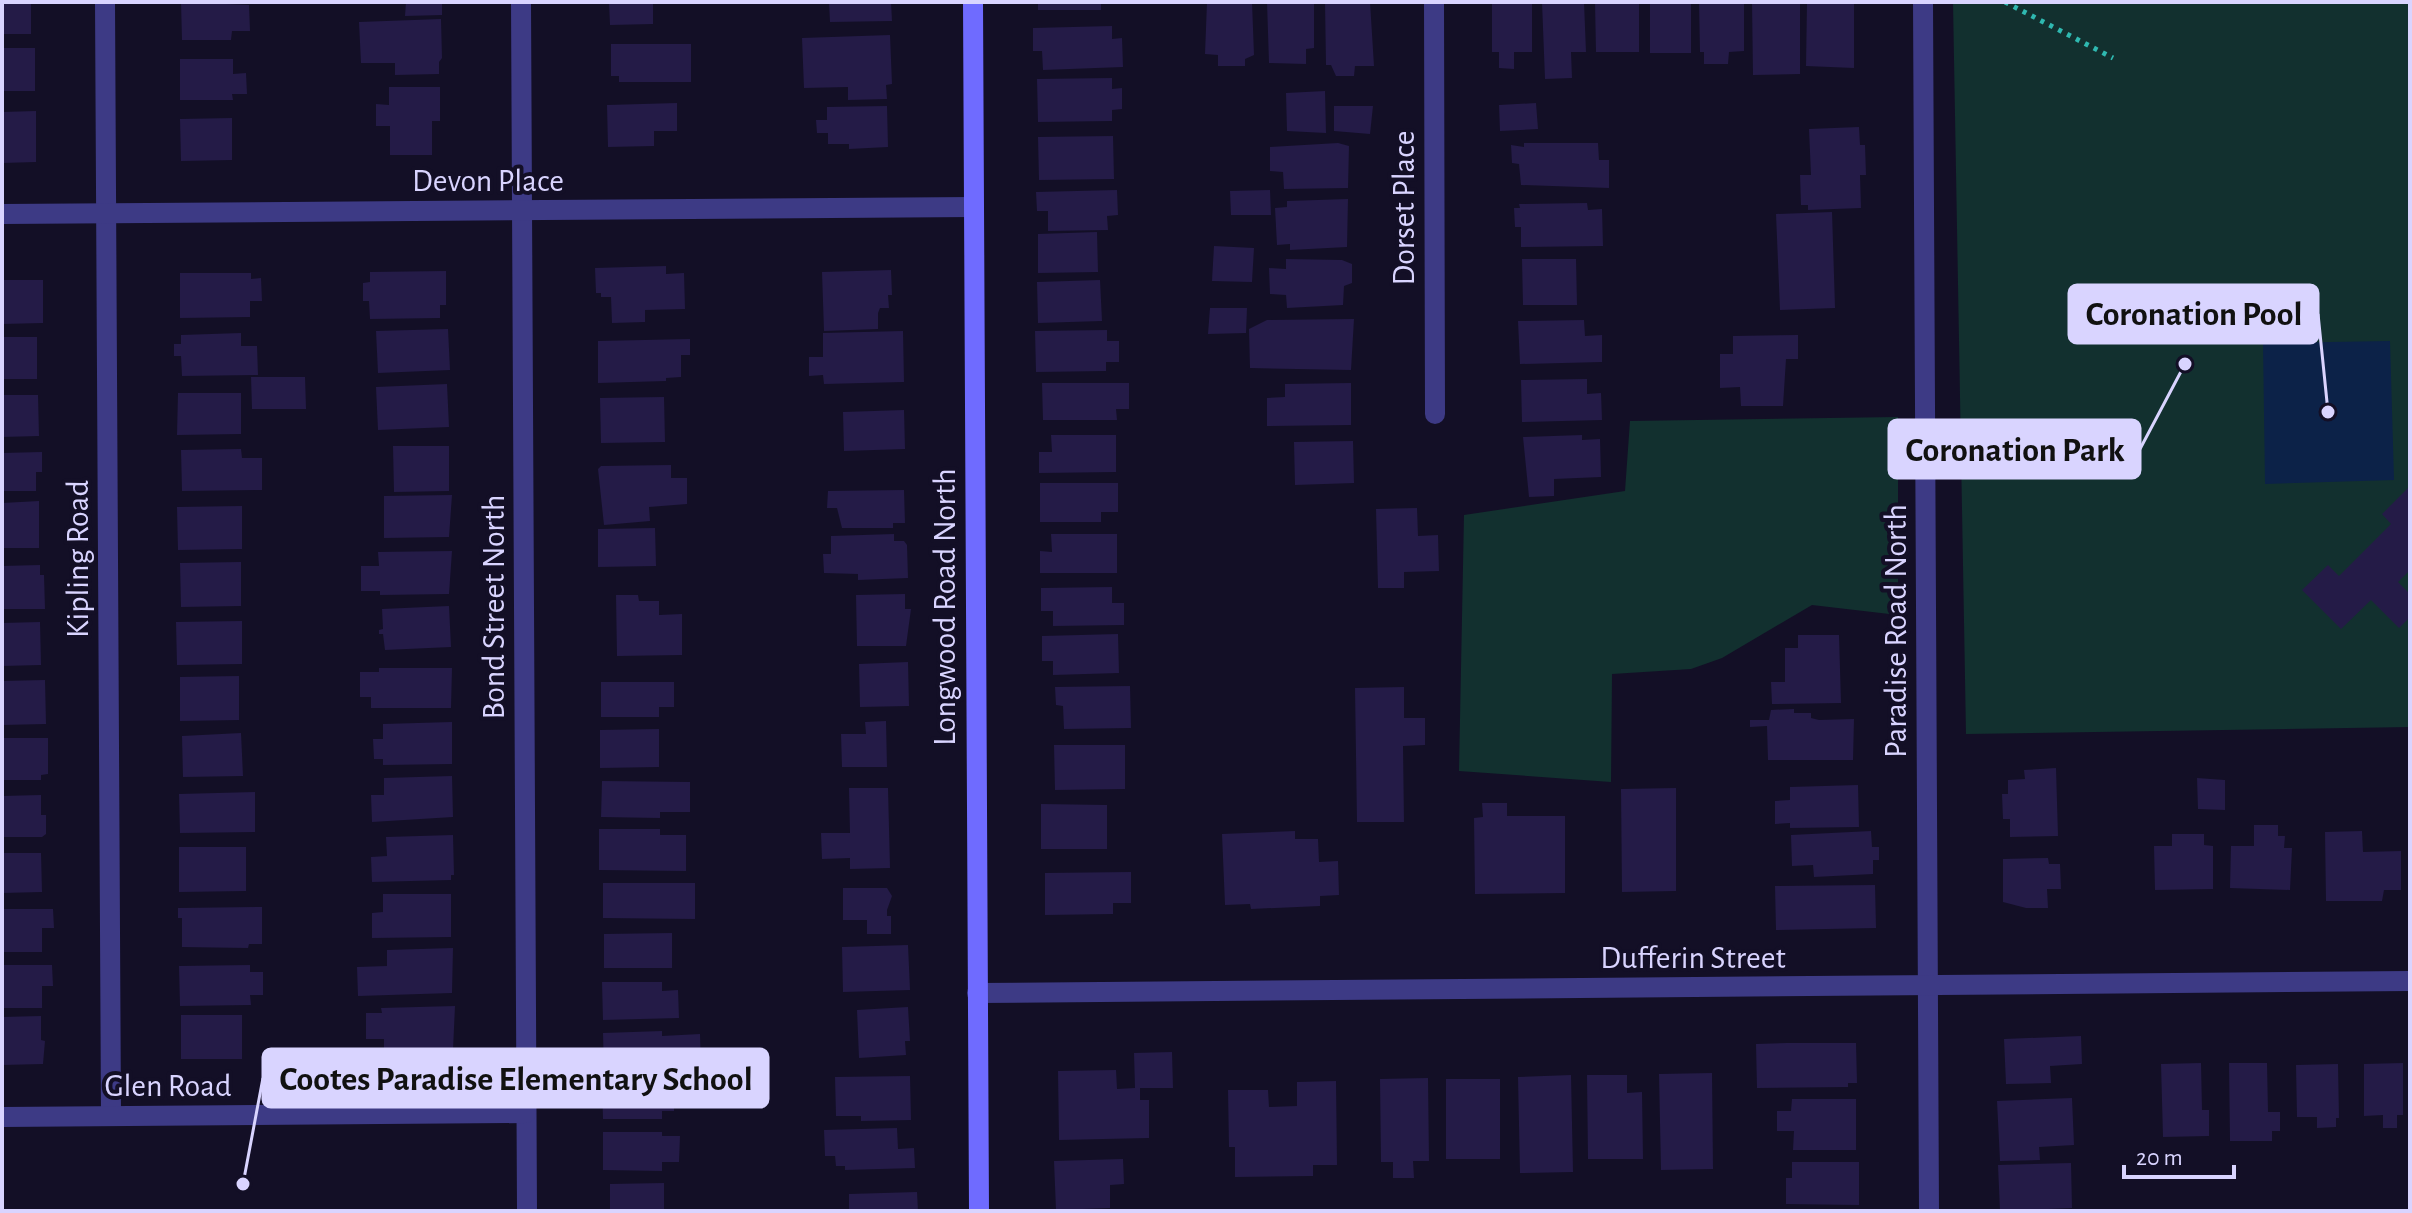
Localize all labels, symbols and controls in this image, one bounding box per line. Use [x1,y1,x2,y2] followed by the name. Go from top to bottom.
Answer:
[1388,131,1420,285] street label: Dorset Place
[412,165,564,197] street label: Devon Place
[2069,285,2318,343] callout: Coronation Pool
[2086,298,2302,332] text: Coronation Pool
[1889,420,2140,478] callout: Coronation Park
[1906,434,2125,468] text: Coronation Park
[929,468,961,746] street label: Longwood Road North
[62,480,94,638] street label: Kipling Road
[478,494,510,720] street label: Bond Street North
[1880,504,1912,758] street label: Paradise Road North
[1600,942,1786,974] street label: Dufferin Street
[263,1049,768,1107] callout: Cootes Paradise Elementary School
[279,1063,753,1097] text: Cootes Paradise Elementary School
[105,1070,231,1102] street label: Glen Road
[2124,1129,2234,1179] scale bar
[2136,1146,2183,1170] text: 20 m

